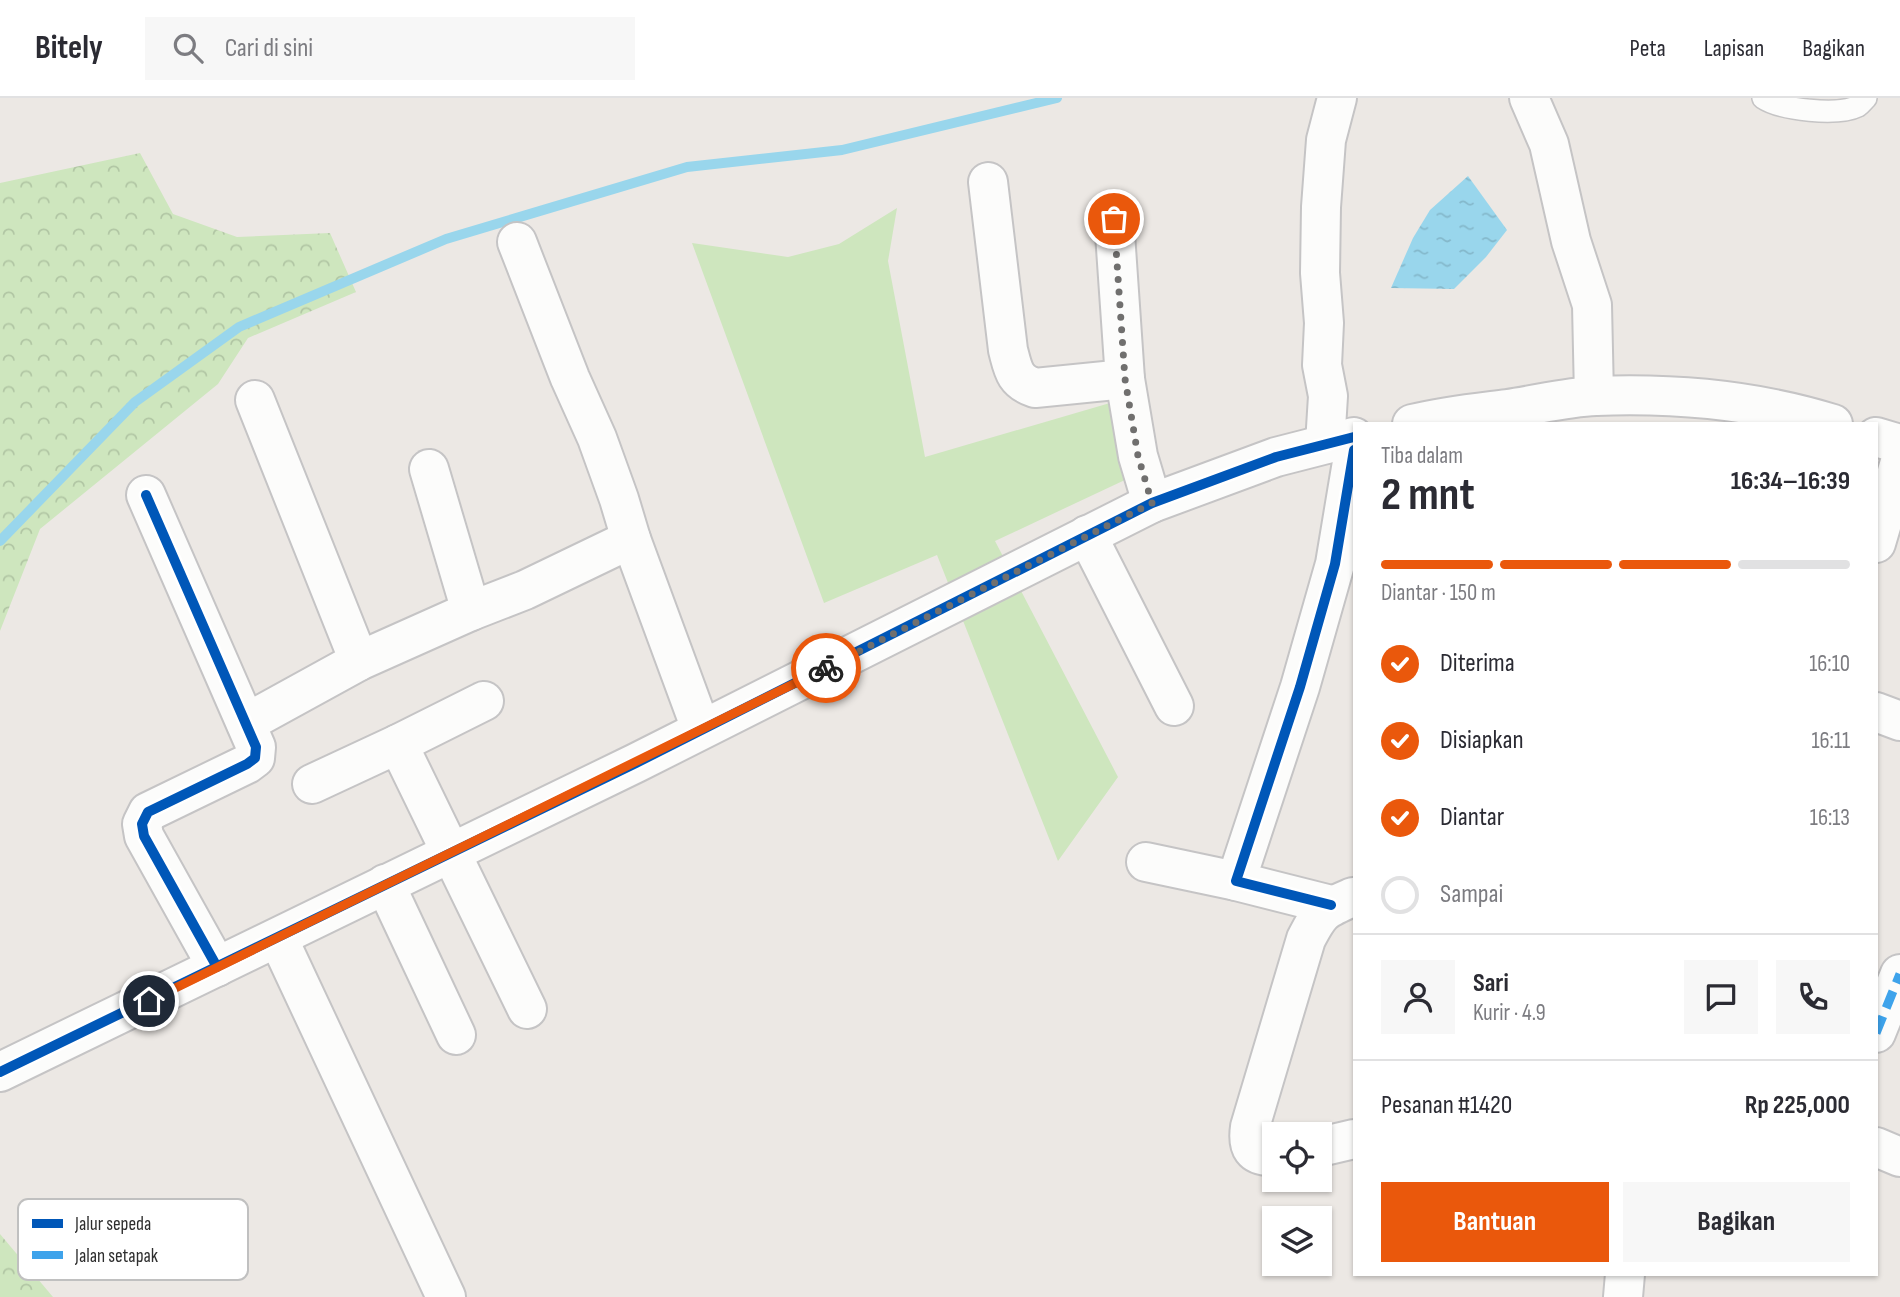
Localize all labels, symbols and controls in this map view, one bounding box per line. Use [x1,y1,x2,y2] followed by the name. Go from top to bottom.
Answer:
[145,17,635,80] search box
[35,28,103,68] text: Bitely
[169,29,207,67] icon: search
[225,33,313,64] text: Cari di sini
[1630,34,1666,63] text: Peta
[1704,34,1764,63] text: Lapisan
[1802,34,1865,63] text: Bagikan
[1084,189,1144,249] pin
[1095,200,1133,238] icon: bag
[1381,442,1463,470] text: Tiba dalam
[1731,466,1850,497] text: 16:34–16:39
[1381,468,1475,523] text: 2 mnt
[1381,579,1496,607] text: Diantar · 150 m
[791,633,861,703] courier
[1381,645,1419,683] icon: check
[1440,648,1515,679] text: Diterima
[807,649,845,687] icon: bike
[1809,650,1850,678] text: 16:10
[1381,722,1419,760] icon: check
[1440,725,1524,756] text: Disiapkan
[1811,727,1850,755] text: 16:11
[1381,799,1419,837] icon: check
[1440,802,1504,833] text: Diantar
[1810,804,1850,832] text: 16:13
[1440,879,1503,910] text: Sampai
[1381,960,1455,1034] button: person
[1684,960,1758,1034] button: chat
[1776,960,1850,1034] button: phone
[1473,968,1509,999] text: Sari
[119,971,179,1031] pin
[130,982,168,1020] icon: home
[1473,999,1546,1027] text: Kurir · 4.9
[1381,1090,1512,1121] text: Pesanan #1420
[1745,1090,1850,1121] text: Rp 225,000
[1262,1122,1332,1276] map controls
[1262,1122,1332,1192] button: locate
[1381,1182,1609,1262] button: Bantuan
[1623,1182,1850,1262] button: Bagikan
[18,1199,248,1280] legend
[1262,1206,1332,1276] button: layers
[74,1213,151,1236] text: Jalur sepeda
[74,1245,159,1268] text: Jalan setapak

